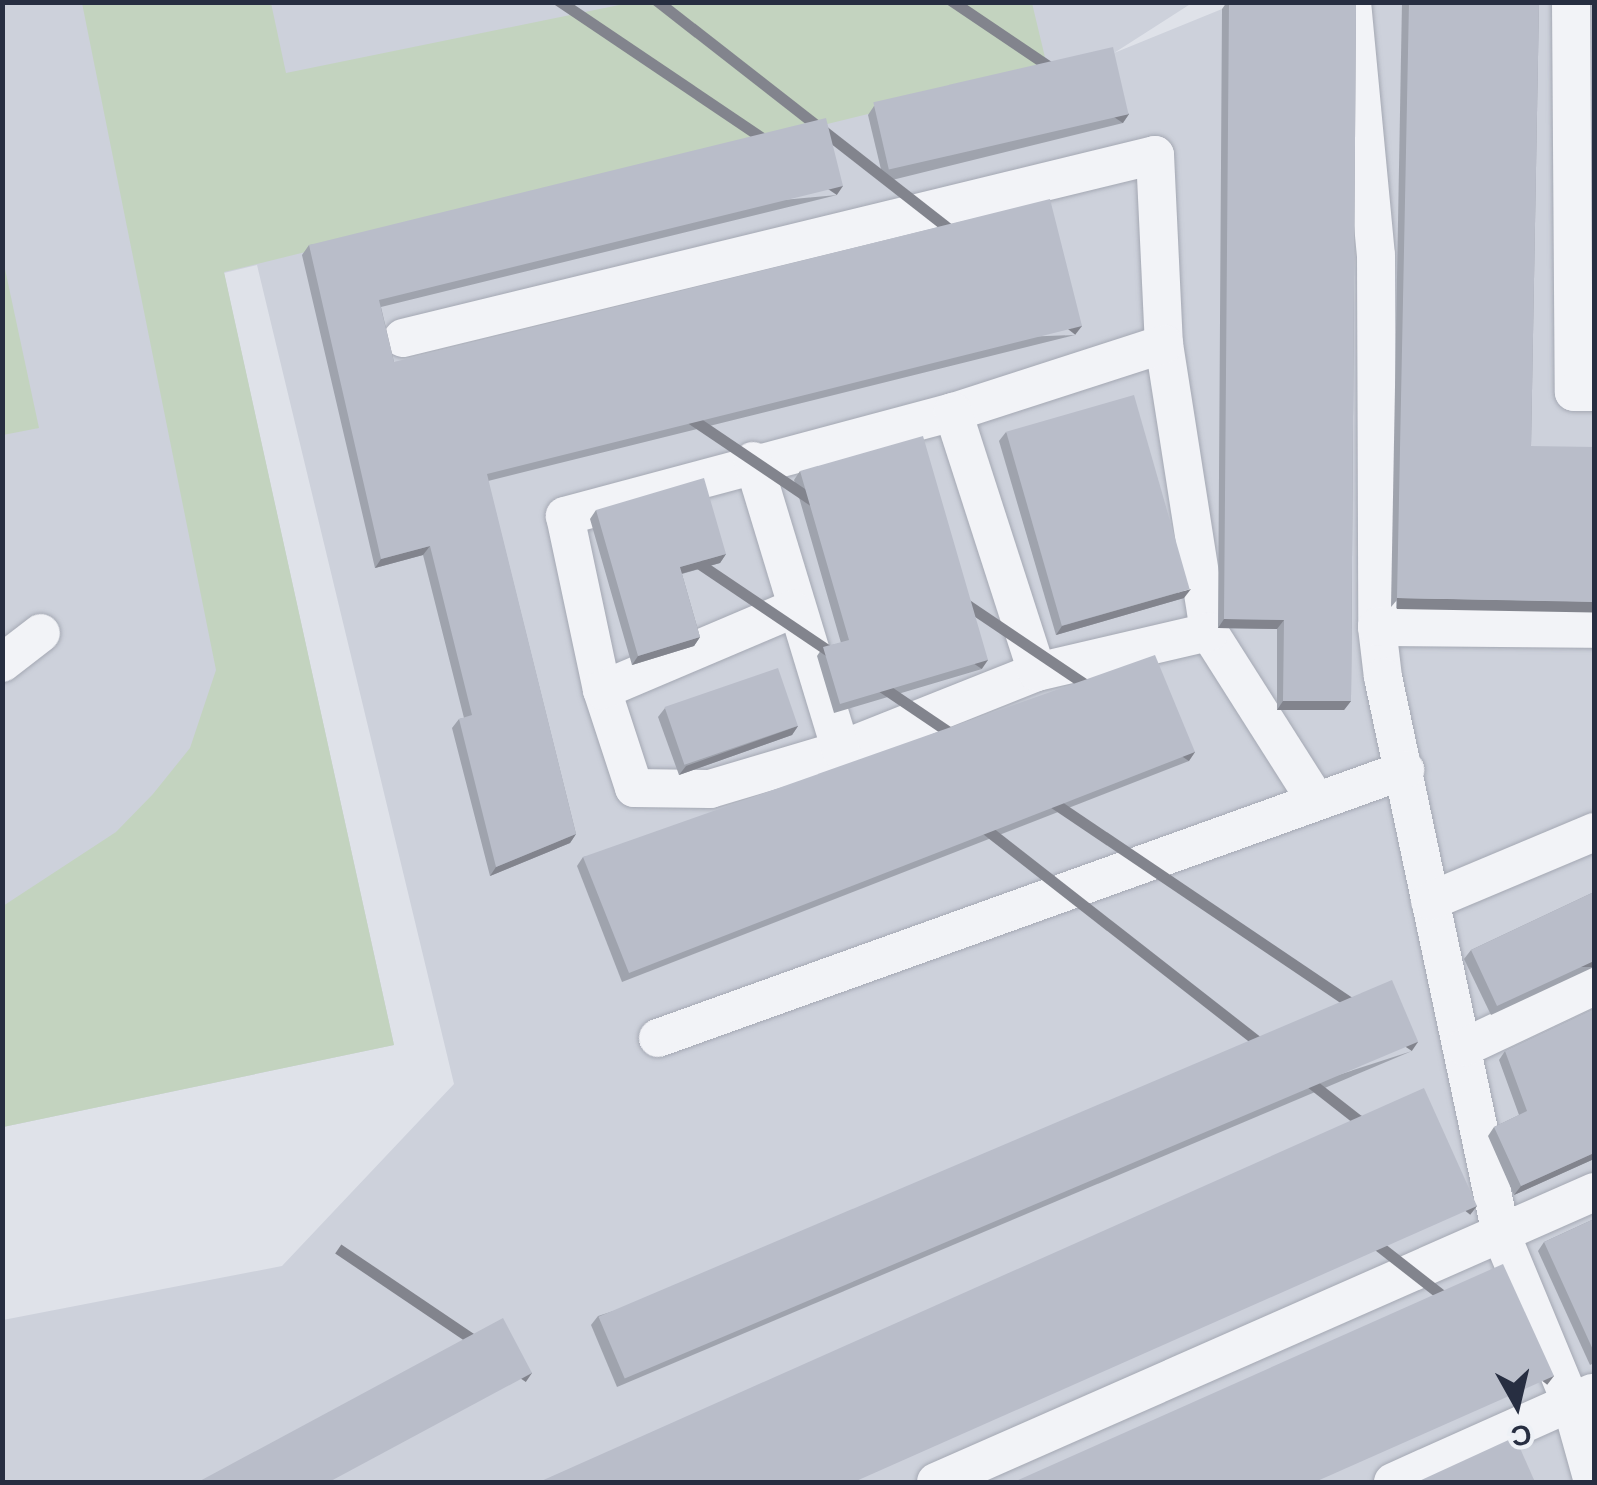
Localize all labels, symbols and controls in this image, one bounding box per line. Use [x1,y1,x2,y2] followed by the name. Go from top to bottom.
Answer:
[1467,1355,1567,1455] north arrow
[1509,1415,1534,1455] text: С

